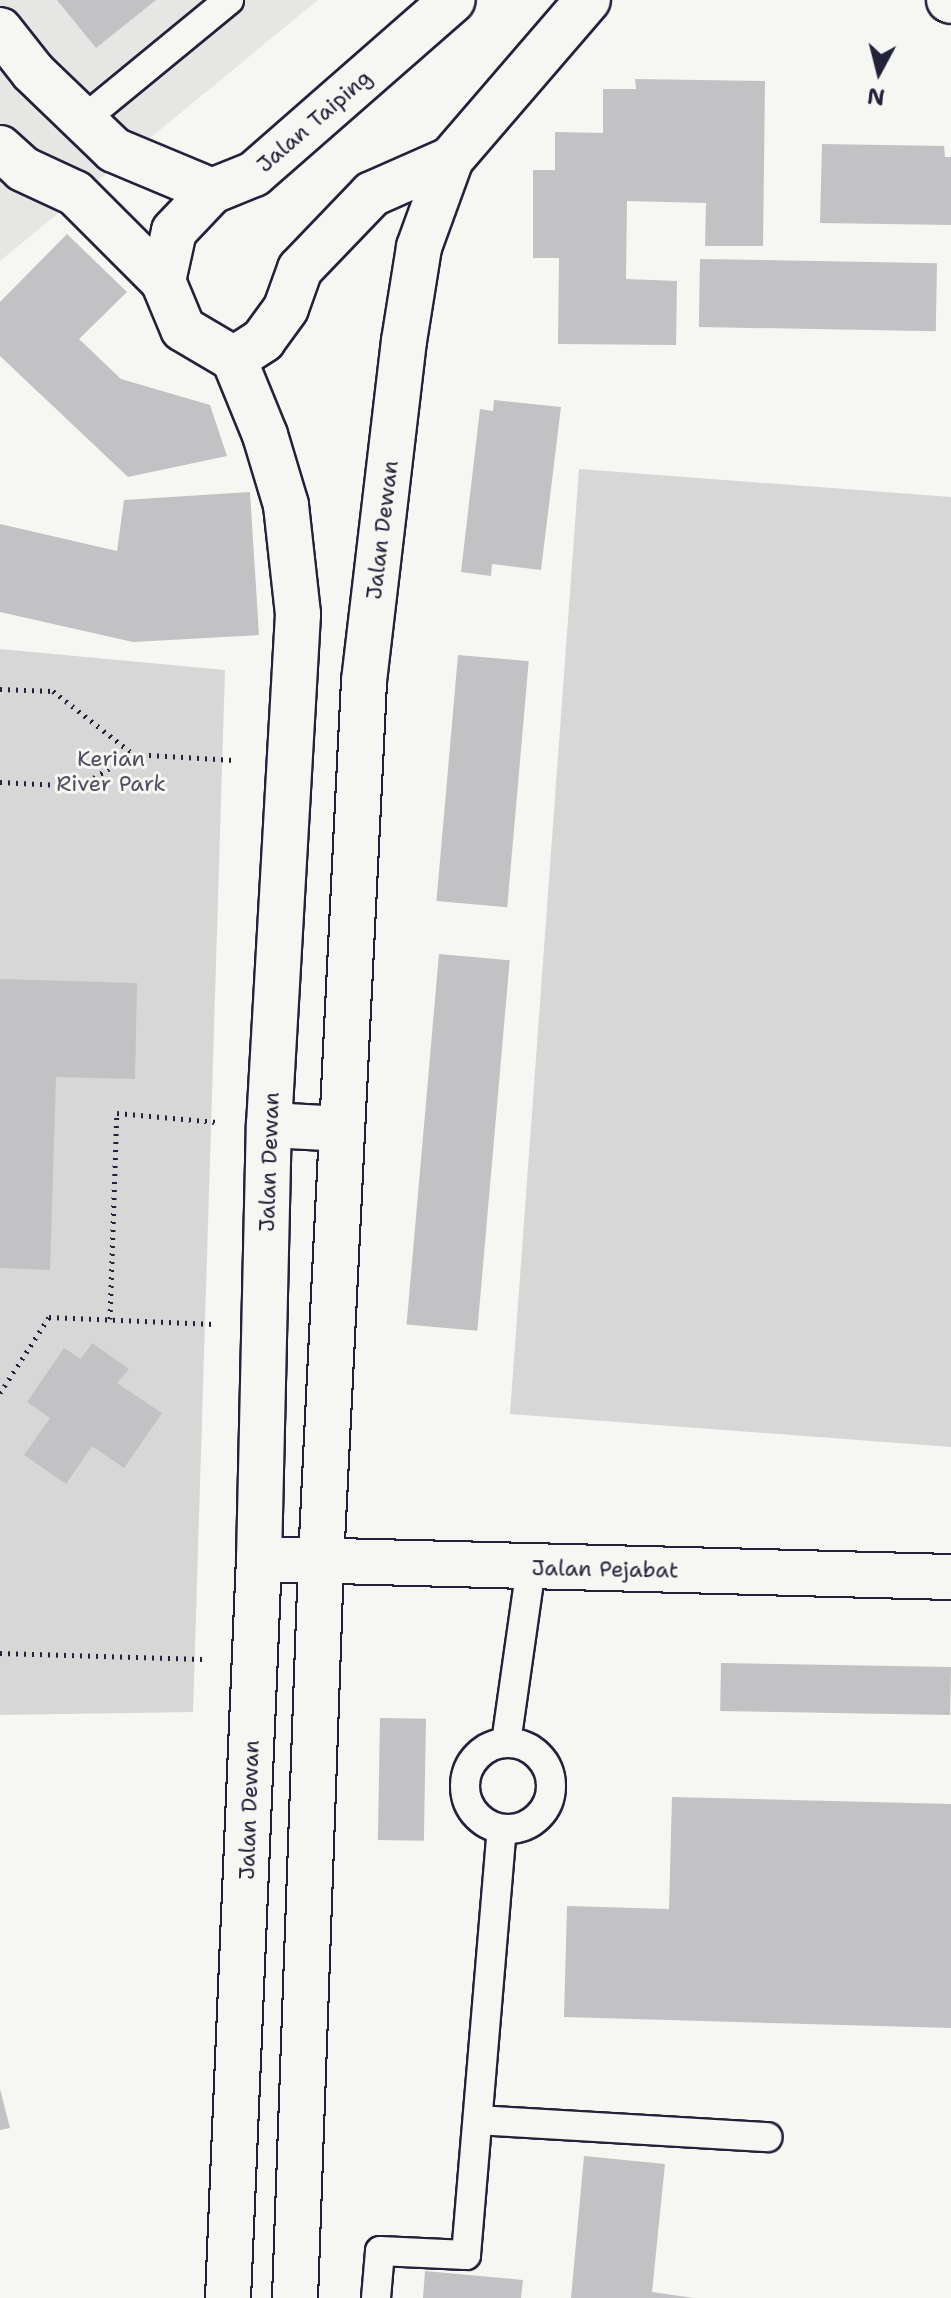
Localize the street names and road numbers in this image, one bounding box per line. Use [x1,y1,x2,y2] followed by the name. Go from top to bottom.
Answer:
[251,64,377,178] street label: Jalan Taiping
[360,459,404,601] street label: Jalan Dewan
[253,1092,285,1232] street label: Jalan Dewan
[531,1555,679,1583] street label: Jalan Pejabat
[233,1740,265,1880] street label: Jalan Dewan

